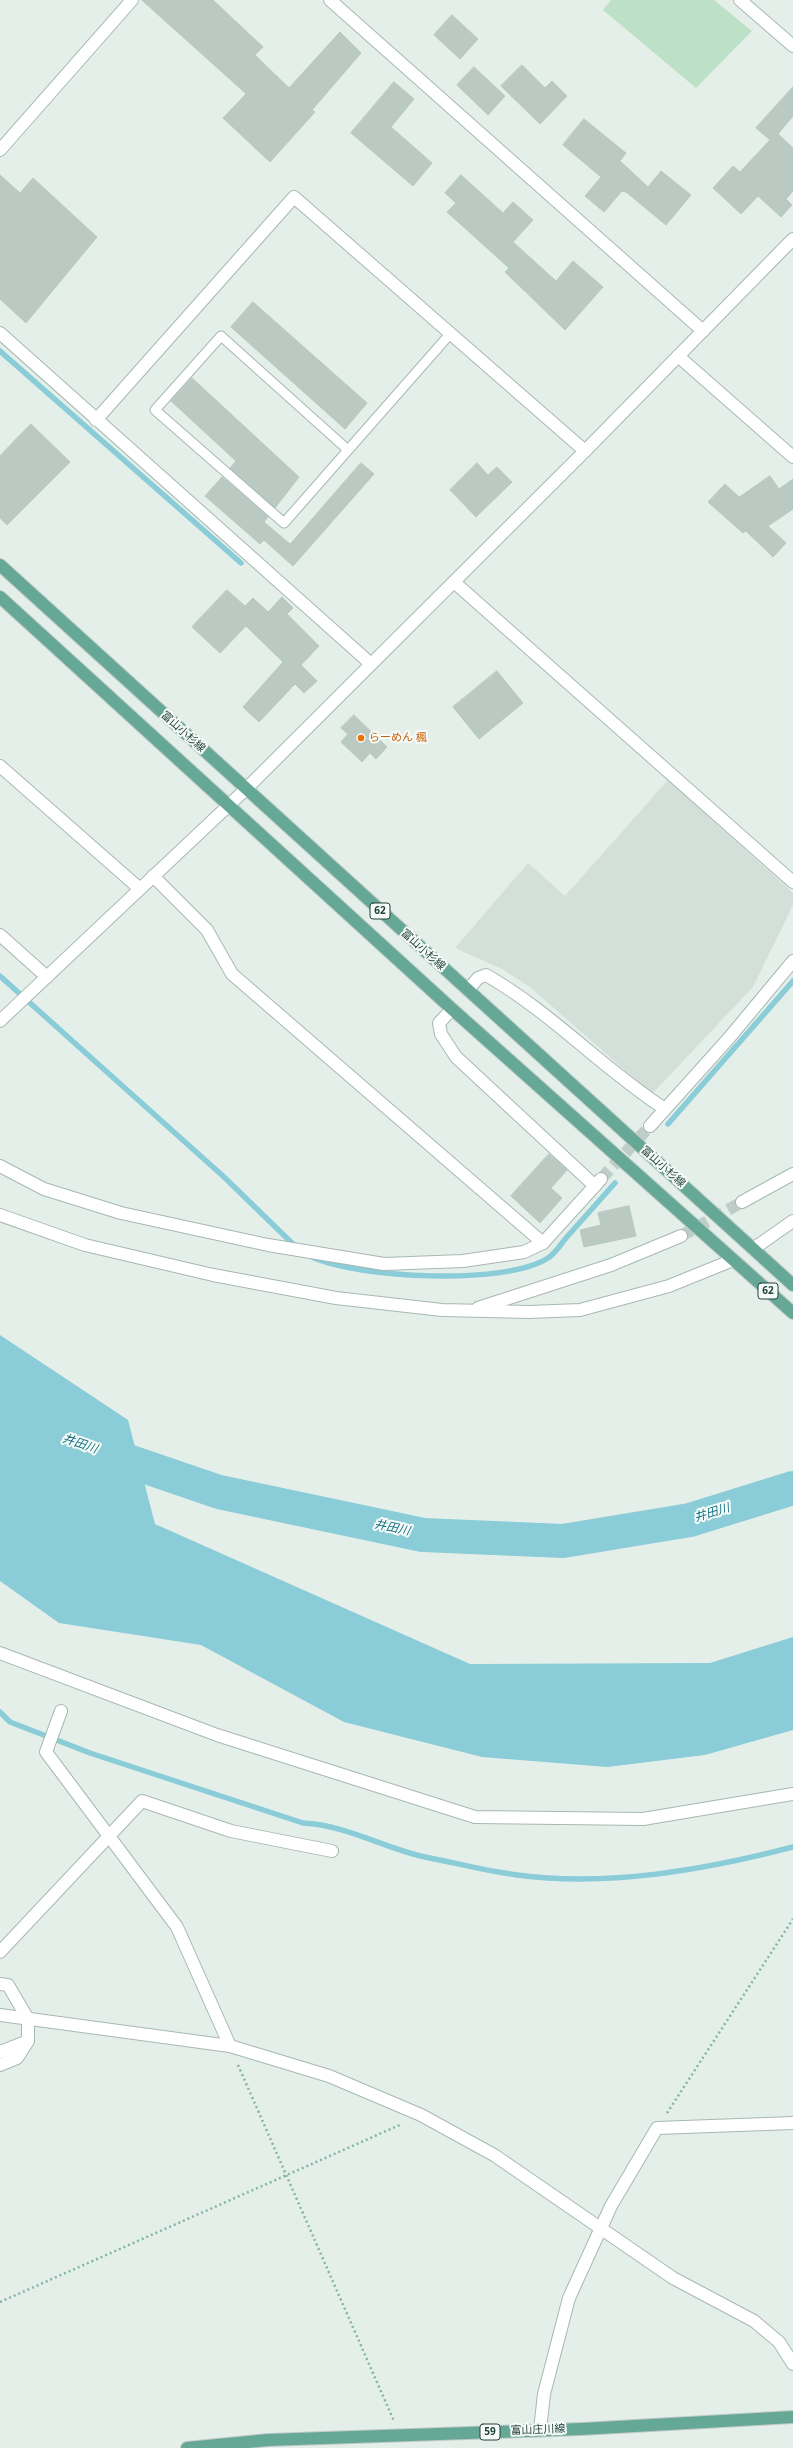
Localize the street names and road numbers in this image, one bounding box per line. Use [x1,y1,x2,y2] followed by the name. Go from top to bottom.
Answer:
[158,709,208,755] street label: 富山小杉線
[370,903,390,919] road number: 62
[398,927,448,973] street label: 富山小杉線
[638,1144,688,1190] street label: 富山小杉線
[758,1283,778,1299] road number: 62
[510,2422,566,2438] street label: 富山庄川線
[480,2424,500,2440] road number: 59

